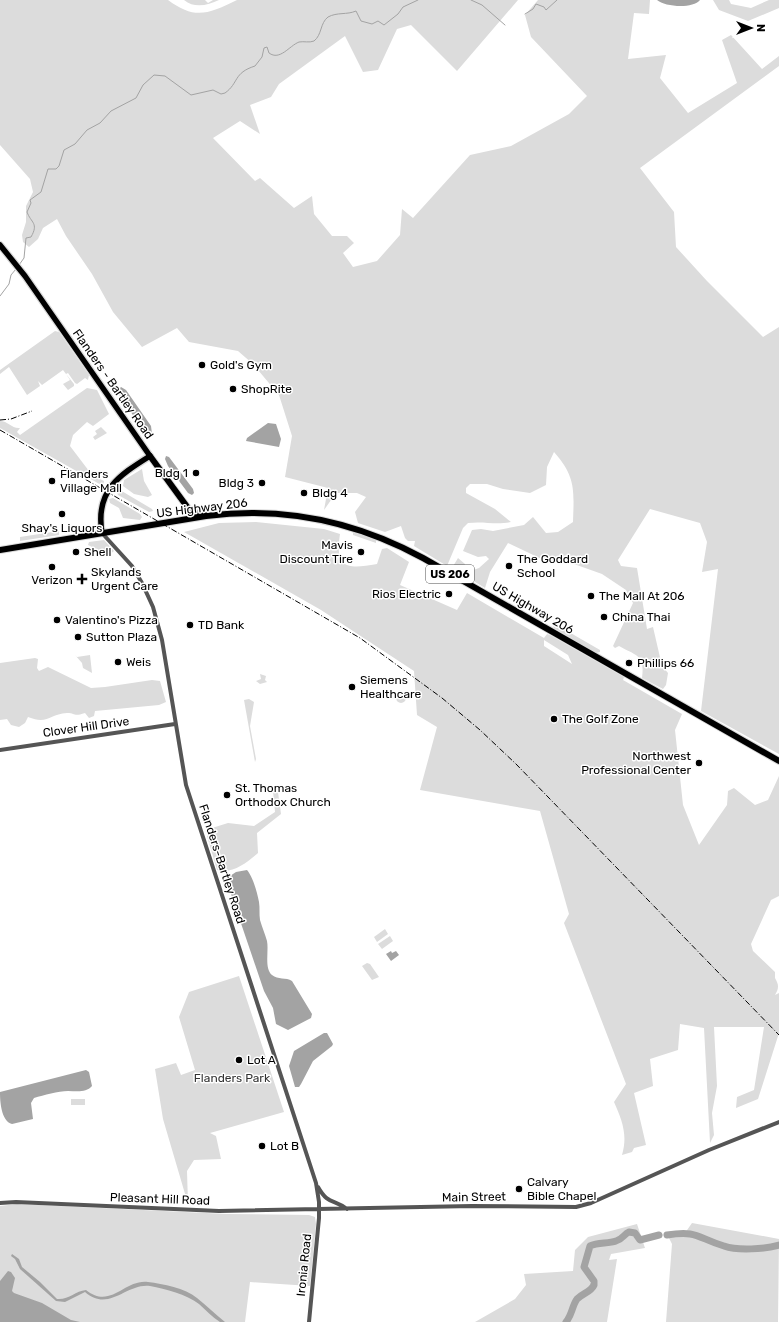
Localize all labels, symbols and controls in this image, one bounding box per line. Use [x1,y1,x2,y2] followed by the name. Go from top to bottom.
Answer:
[731,8,771,48] north arrow
[754,24,767,32] text: N
[70,326,156,442] street label: Flanders - Bartley Road
[210,358,272,372] place label: Gold's Gym
[197,360,207,370] marker: Gold's Gym
[241,382,292,396] place label: ShopRite
[228,384,238,394] marker: ShopRite
[155,466,188,480] place label: Bldg 1
[60,467,122,495] place label: Flanders Village Mall
[191,468,201,478] marker: Bldg 1
[47,476,57,486] marker: Flanders Village Mall
[219,476,254,490] place label: Bldg 3
[257,478,267,488] marker: Bldg 3
[312,486,348,500] place label: Bldg 4
[299,488,309,498] marker: Bldg 4
[156,495,248,521] street label: US Highway 206
[57,509,67,519] marker: Shay's Liquors
[22,521,102,535] place label: Shay's Liquors
[279,538,353,566] place label: Mavis Discount Tire
[84,545,111,559] place label: Shell
[71,547,81,557] marker: Shell
[356,547,366,557] marker: Mavis Discount Tire
[517,552,588,580] place label: The Goddard School
[504,561,514,571] marker: The Goddard School
[47,562,57,572] marker: Verizon
[91,565,159,593] place label: Skylands Urgent Care
[426,565,474,583] road number: US 206
[31,573,73,587] place label: Verizon
[76,573,88,585] marker: Skylands Urgent Care
[490,579,576,637] street label: US Highway 206
[372,587,441,601] place label: Rios Electric
[444,589,454,599] marker: Rios Electric
[599,589,685,603] place label: The Mall At 206
[586,591,596,601] marker: The Mall At 206
[612,610,670,624] place label: China Thai
[599,612,609,622] marker: China Thai
[65,613,158,627] place label: Valentino's Pizza
[52,615,62,625] marker: Valentino's Pizza
[198,618,245,632] place label: TD Bank
[185,620,195,630] marker: TD Bank
[86,630,157,644] place label: Sutton Plaza
[73,632,83,642] marker: Sutton Plaza
[126,655,151,669] place label: Weis
[637,656,694,670] place label: Phillips 66
[113,657,123,667] marker: Weis
[624,658,634,668] marker: Phillips 66
[360,673,422,701] place label: Siemens Healthcare
[347,682,357,692] marker: Siemens Healthcare
[562,712,639,726] place label: The Golf Zone
[42,714,130,740] street label: Clover Hill Drive
[549,714,559,724] marker: The Golf Zone
[581,749,691,777] place label: Northwest Professional Center
[694,758,704,768] marker: Northwest Professional Center
[235,781,331,809] place label: St. Thomas Orthodox Church
[222,790,232,800] marker: St. Thomas Orthodox Church
[196,802,248,926] street label: Flanders-Bartley Road
[247,1053,276,1067] place label: Lot A
[234,1055,244,1065] marker: Lot A
[194,1071,271,1085] park label: Flanders Park
[270,1139,299,1153] place label: Lot B
[257,1141,267,1151] marker: Lot B
[527,1175,596,1203] place label: Calvary Bible Chapel
[514,1184,524,1194] marker: Calvary Bible Chapel
[442,1189,506,1205] street label: Main Street
[110,1190,210,1208] street label: Pleasant Hill Road
[294,1233,314,1297] street label: Ironia Road

